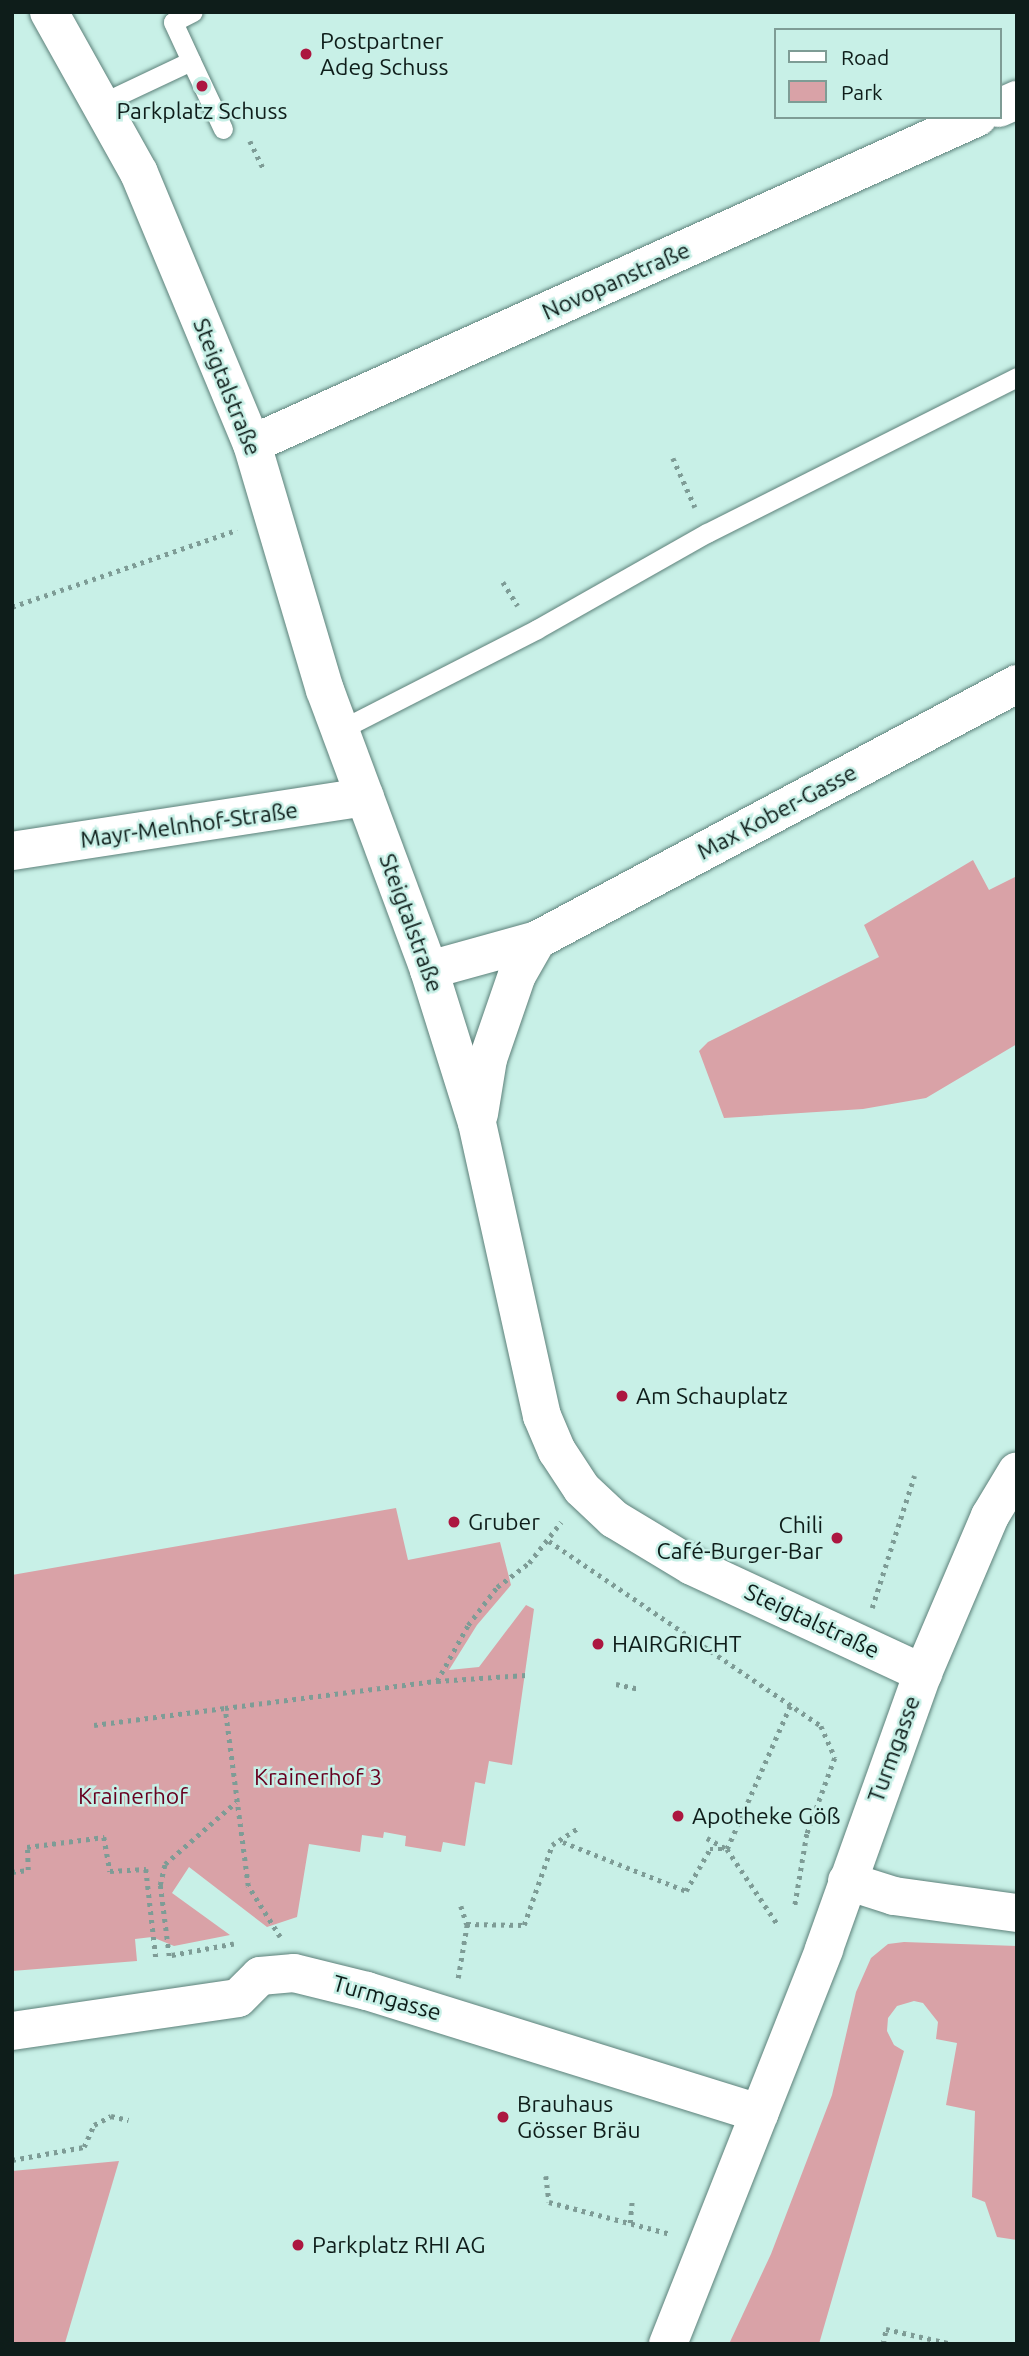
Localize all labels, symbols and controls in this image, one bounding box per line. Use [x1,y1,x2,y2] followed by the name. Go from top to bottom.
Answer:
[320,27,449,81] place label: Postpartner Adeg Schuss
[774,28,1001,119] legend
[841,45,889,69] text: Road
[298,46,314,62] marker: Postpartner Adeg Schuss
[194,78,210,94] marker: Parkplatz Schuss
[841,80,883,104] text: Park
[117,97,287,125] place label: Parkplatz Schuss
[538,236,694,326] street label: Novopanstraße
[187,314,267,460] street label: Steigtalstraße
[693,758,861,866] street label: Max Kober-Gasse
[78,796,300,854] street label: Mayr-Melnhof-Straße
[373,850,449,996] street label: Steigtalstraße
[636,1382,788,1410] place label: Am Schauplatz
[614,1388,630,1404] marker: Am Schauplatz
[468,1508,540,1536] place label: Gruber
[657,1511,823,1565] place label: Chili Café-Burger-Bar
[446,1514,462,1530] marker: Gruber
[829,1530,845,1546] marker: Chili Café-Burger-Bar
[740,1578,884,1664] street label: Steigtalstraße
[612,1630,741,1658] place label: HAIRGRICHT
[590,1636,606,1652] marker: HAIRGRICHT
[862,1692,926,1806] street label: Turmgasse
[254,1763,382,1791] park label: Krainerhof 3
[78,1782,188,1810] park label: Krainerhof
[692,1802,840,1830] place label: Apotheke Göß
[670,1808,686,1824] marker: Apotheke Göß
[330,1969,444,2027] street label: Turmgasse
[517,2090,641,2144] place label: Brauhaus Gösser Bräu
[495,2109,511,2125] marker: Brauhaus Gösser Bräu
[312,2231,485,2259] place label: Parkplatz RHI AG
[290,2237,306,2253] marker: Parkplatz RHI AG

